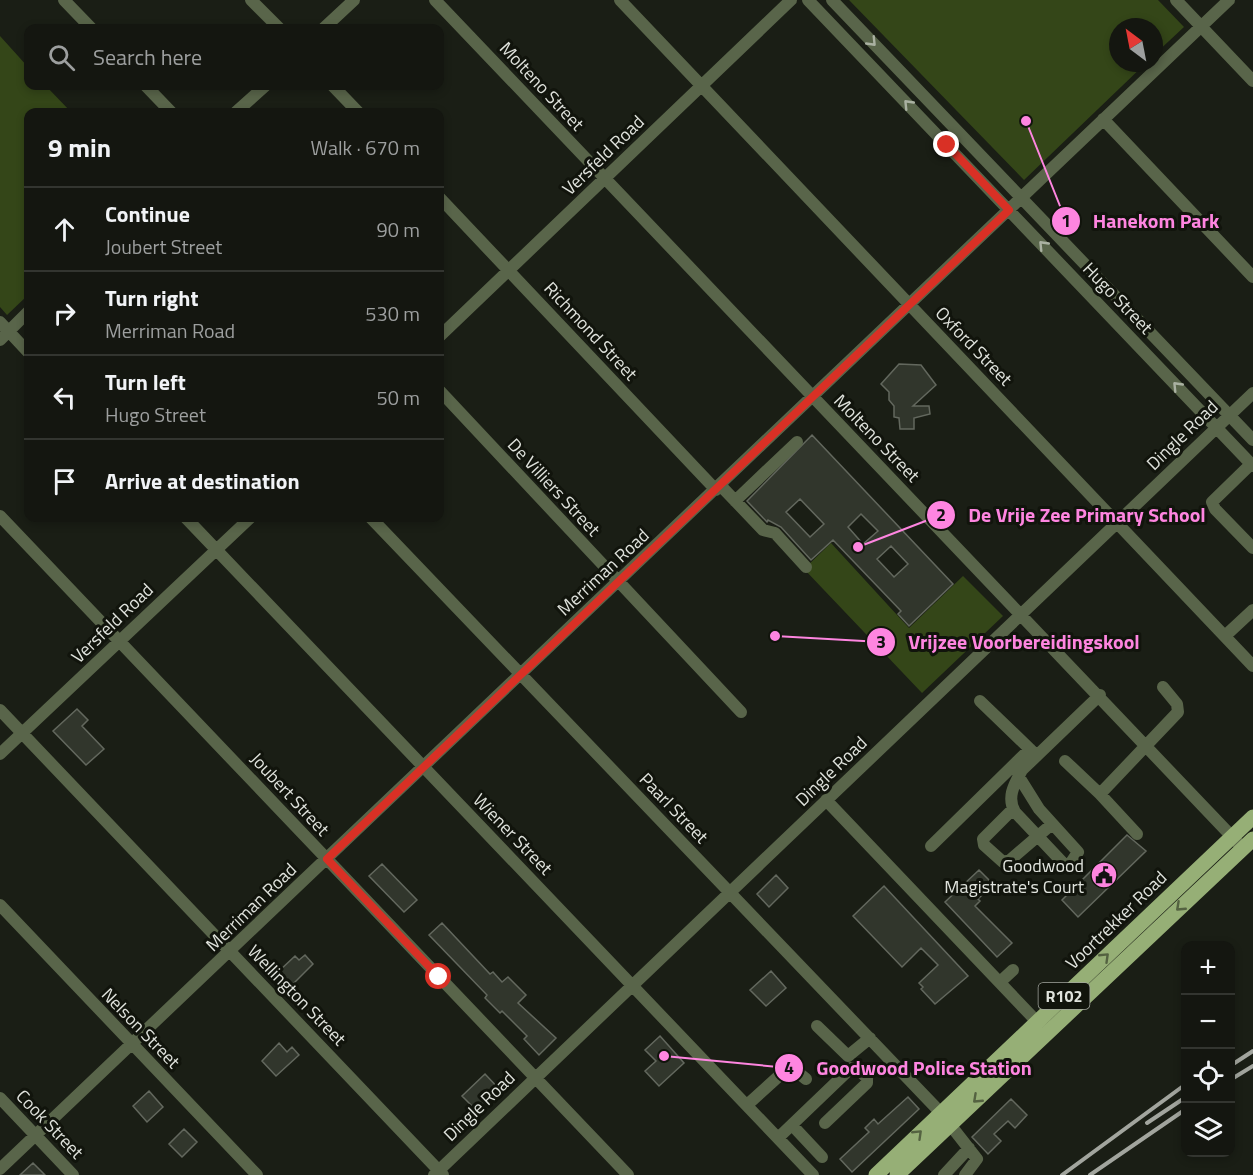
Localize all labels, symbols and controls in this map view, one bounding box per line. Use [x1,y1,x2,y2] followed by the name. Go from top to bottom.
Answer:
[1109,18,1163,72] north arrow
[24,24,444,90] search box
[493,35,591,137] street label: Molteno Street
[865,36,876,46] one-way arrow
[93,40,202,74] text: Search here
[45,41,78,74] icon: search
[904,100,915,111] one-way arrow
[556,109,650,201] street label: Versfeld Road
[48,128,111,167] text: 9 min
[933,131,959,157] route end
[311,132,420,163] text: Walk · 670 m
[105,197,190,231] text: Continue
[1051,202,1232,240] callout: Hanekom Park
[1093,205,1220,236] text: Hanekom Park
[1061,207,1071,234] text: 1
[48,213,81,246] icon: ahead
[376,214,420,245] text: 90 m
[105,231,222,262] text: Joubert Street
[1039,241,1050,252] one-way arrow
[1077,256,1160,341] street label: Hugo Street
[538,275,645,387] street label: Richmond Street
[105,281,199,315] text: Turn right
[48,297,81,330] icon: right
[365,298,420,329] text: 530 m
[929,300,1019,392] street label: Oxford Street
[105,315,235,346] text: Merriman Road
[105,365,186,399] text: Turn left
[48,381,81,414] icon: left
[376,382,420,413] text: 50 m
[1173,382,1184,392] one-way arrow
[828,388,927,489] street label: Molteno Street
[1140,394,1224,476] street label: Dingle Road
[105,399,206,430] text: Hugo Street
[501,432,607,543] street label: De Villiers Street
[105,464,300,498] text: Arrive at destination
[48,465,81,498] icon: arrive
[926,496,1218,534] callout: De Vrije Zee Primary School
[968,499,1206,530] text: De Vrije Zee Primary School
[936,501,946,528] text: 2
[551,522,655,622] street label: Merriman Road
[65,577,159,669] street label: Versfeld Road
[866,623,1152,661] callout: Vrijzee Voorbereidingskool
[908,626,1140,657] text: Vrijzee Voorbereidingskool
[876,628,886,655] text: 3
[789,730,873,812] street label: Dingle Road
[244,746,336,842] street label: Joubert Street
[633,766,715,850] street label: Paarl Street
[467,787,559,881] street label: Wiener Street
[944,852,1085,900] place label: Goodwood Magistrate's Court
[199,857,303,957] street label: Merriman Road
[1089,860,1119,890] public building icon: Goodwood Magistrate's Court
[1059,864,1173,976] street label: Voortrekker Road
[1176,900,1187,911] one-way arrow
[242,938,353,1052] street label: Wellington Street
[1181,941,1235,1157] map controls
[1181,941,1235,995] button: +
[1099,953,1109,964] one-way arrow
[425,963,451,989] route start
[95,981,187,1075] street label: Nelson Street
[1038,983,1090,1009] road number: R102
[1181,995,1235,1049] button: −
[774,1049,1043,1087] callout: Goodwood Police Station
[1181,1049,1235,1103] button: locate
[816,1052,1032,1083] text: Goodwood Police Station
[784,1054,794,1081] text: 4
[437,1065,521,1147] street label: Dingle Road
[10,1083,91,1165] street label: Cook Street
[973,1092,983,1103] one-way arrow
[1181,1103,1235,1157] button: layers
[911,1131,922,1142] one-way arrow

